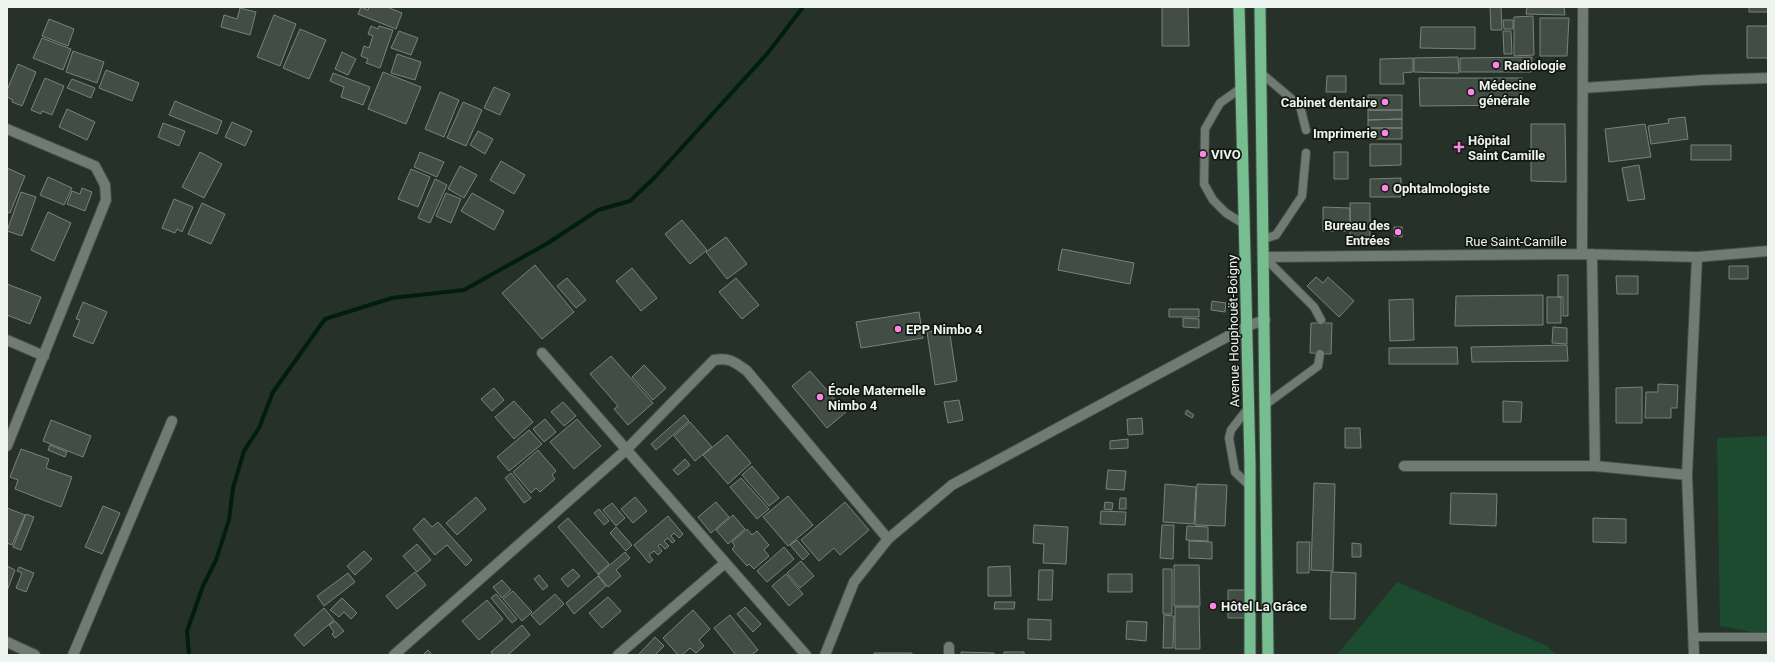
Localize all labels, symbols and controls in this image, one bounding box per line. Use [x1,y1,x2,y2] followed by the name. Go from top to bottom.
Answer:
[1504,58,1566,73] place label: Radiologie
[1491,60,1501,70] marker: Radiologie
[1479,78,1536,108] place label: Médecine générale
[1466,87,1476,97] marker: Médecine générale
[1281,95,1377,110] place label: Cabinet dentaire
[1380,97,1390,107] marker: Cabinet dentaire
[1313,126,1377,141] place label: Imprimerie
[1380,128,1390,138] marker: Imprimerie
[1468,133,1545,163] place label: Hôpital Saint Camille
[1453,141,1465,153] marker: Hôpital Saint Camille
[1211,147,1241,162] place label: VIVO
[1198,149,1208,159] marker: VIVO
[1393,181,1490,196] place label: Ophtalmologiste
[1380,183,1390,193] marker: Ophtalmologiste
[1324,218,1390,248] place label: Bureau des Entrées
[1393,227,1403,237] marker: Bureau des Entrées
[1465,234,1567,249] street label: Rue Saint-Camille
[1225,255,1242,407] street label: Avenue Houphouët-Boigny
[906,322,983,337] place label: EPP Nimbo 4
[893,324,903,334] marker: EPP Nimbo 4
[828,383,926,413] place label: École Maternelle Nimbo 4
[815,392,825,402] marker: École Maternelle Nimbo 4
[1221,599,1307,614] place label: Hôtel La Grâce
[1208,601,1218,611] marker: Hôtel La Grâce

